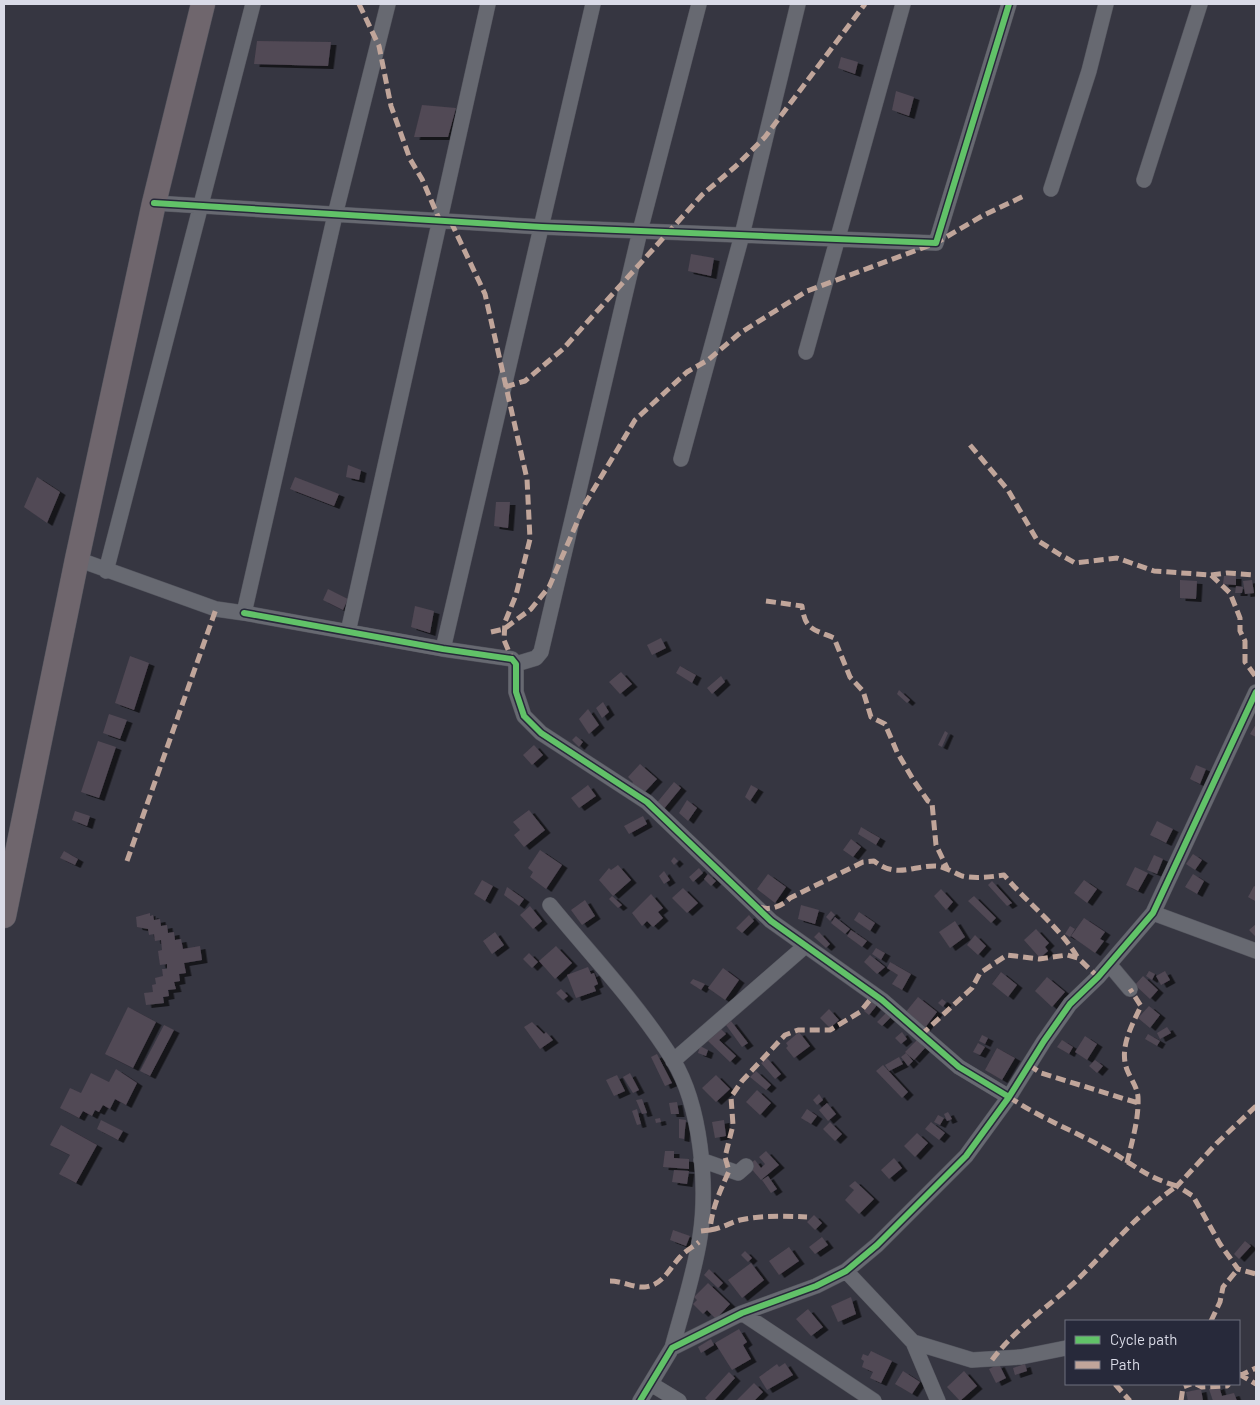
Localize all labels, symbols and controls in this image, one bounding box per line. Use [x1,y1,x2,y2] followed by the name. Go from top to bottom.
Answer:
[1065,1320,1240,1385] legend
[1110,1330,1177,1348] text: Cycle path
[1110,1355,1140,1373] text: Path

